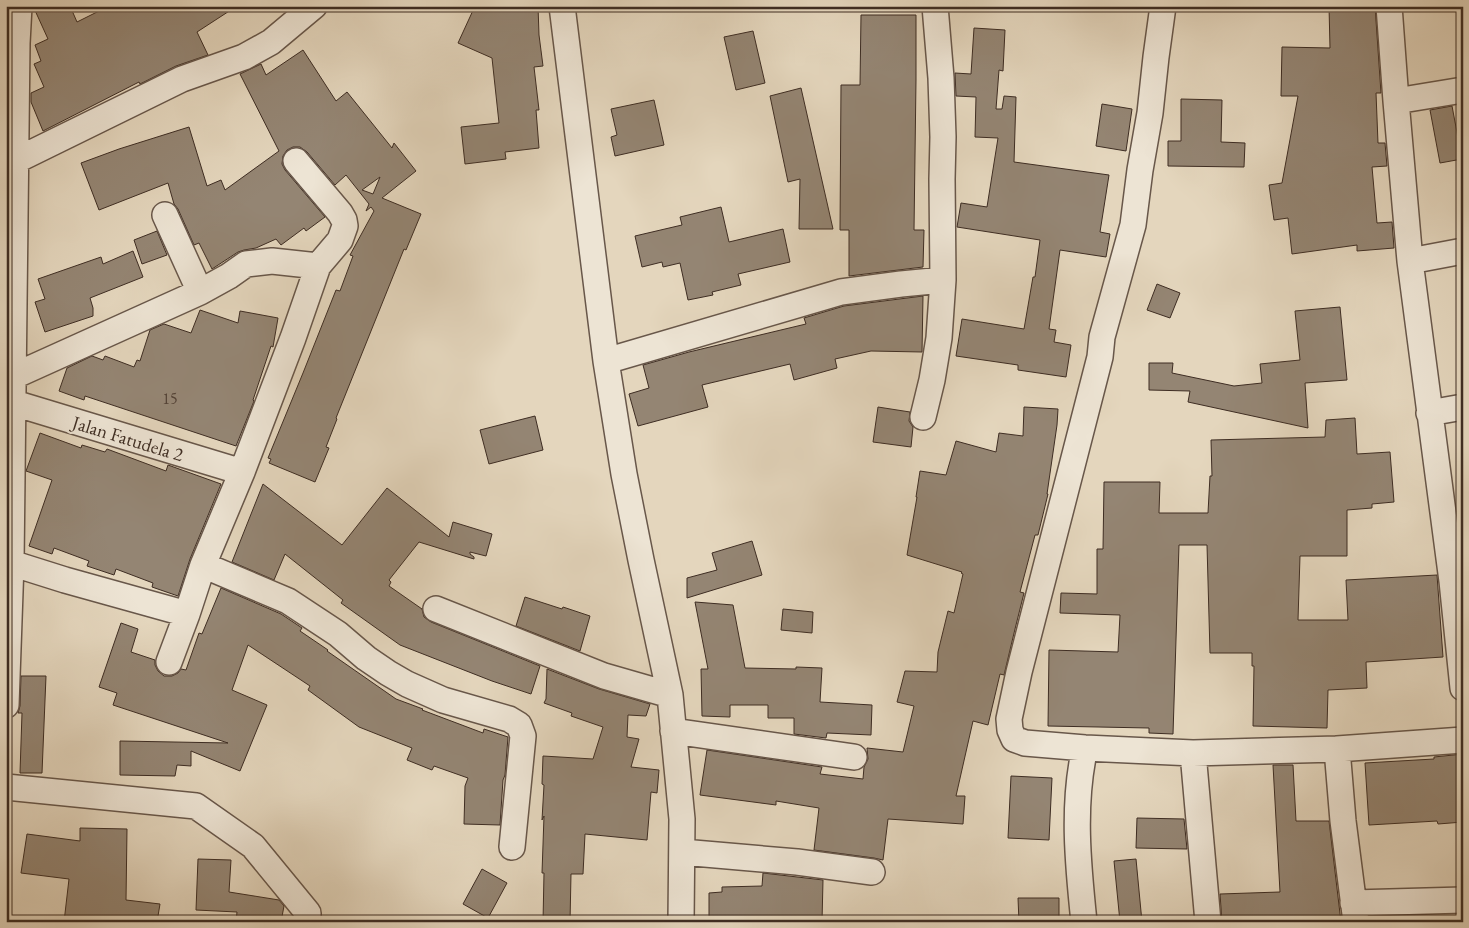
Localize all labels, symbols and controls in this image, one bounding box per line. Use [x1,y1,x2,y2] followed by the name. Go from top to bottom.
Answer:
[162,388,178,409] house number: 15
[67,409,186,467] street label: Jalan Fatudela 2

